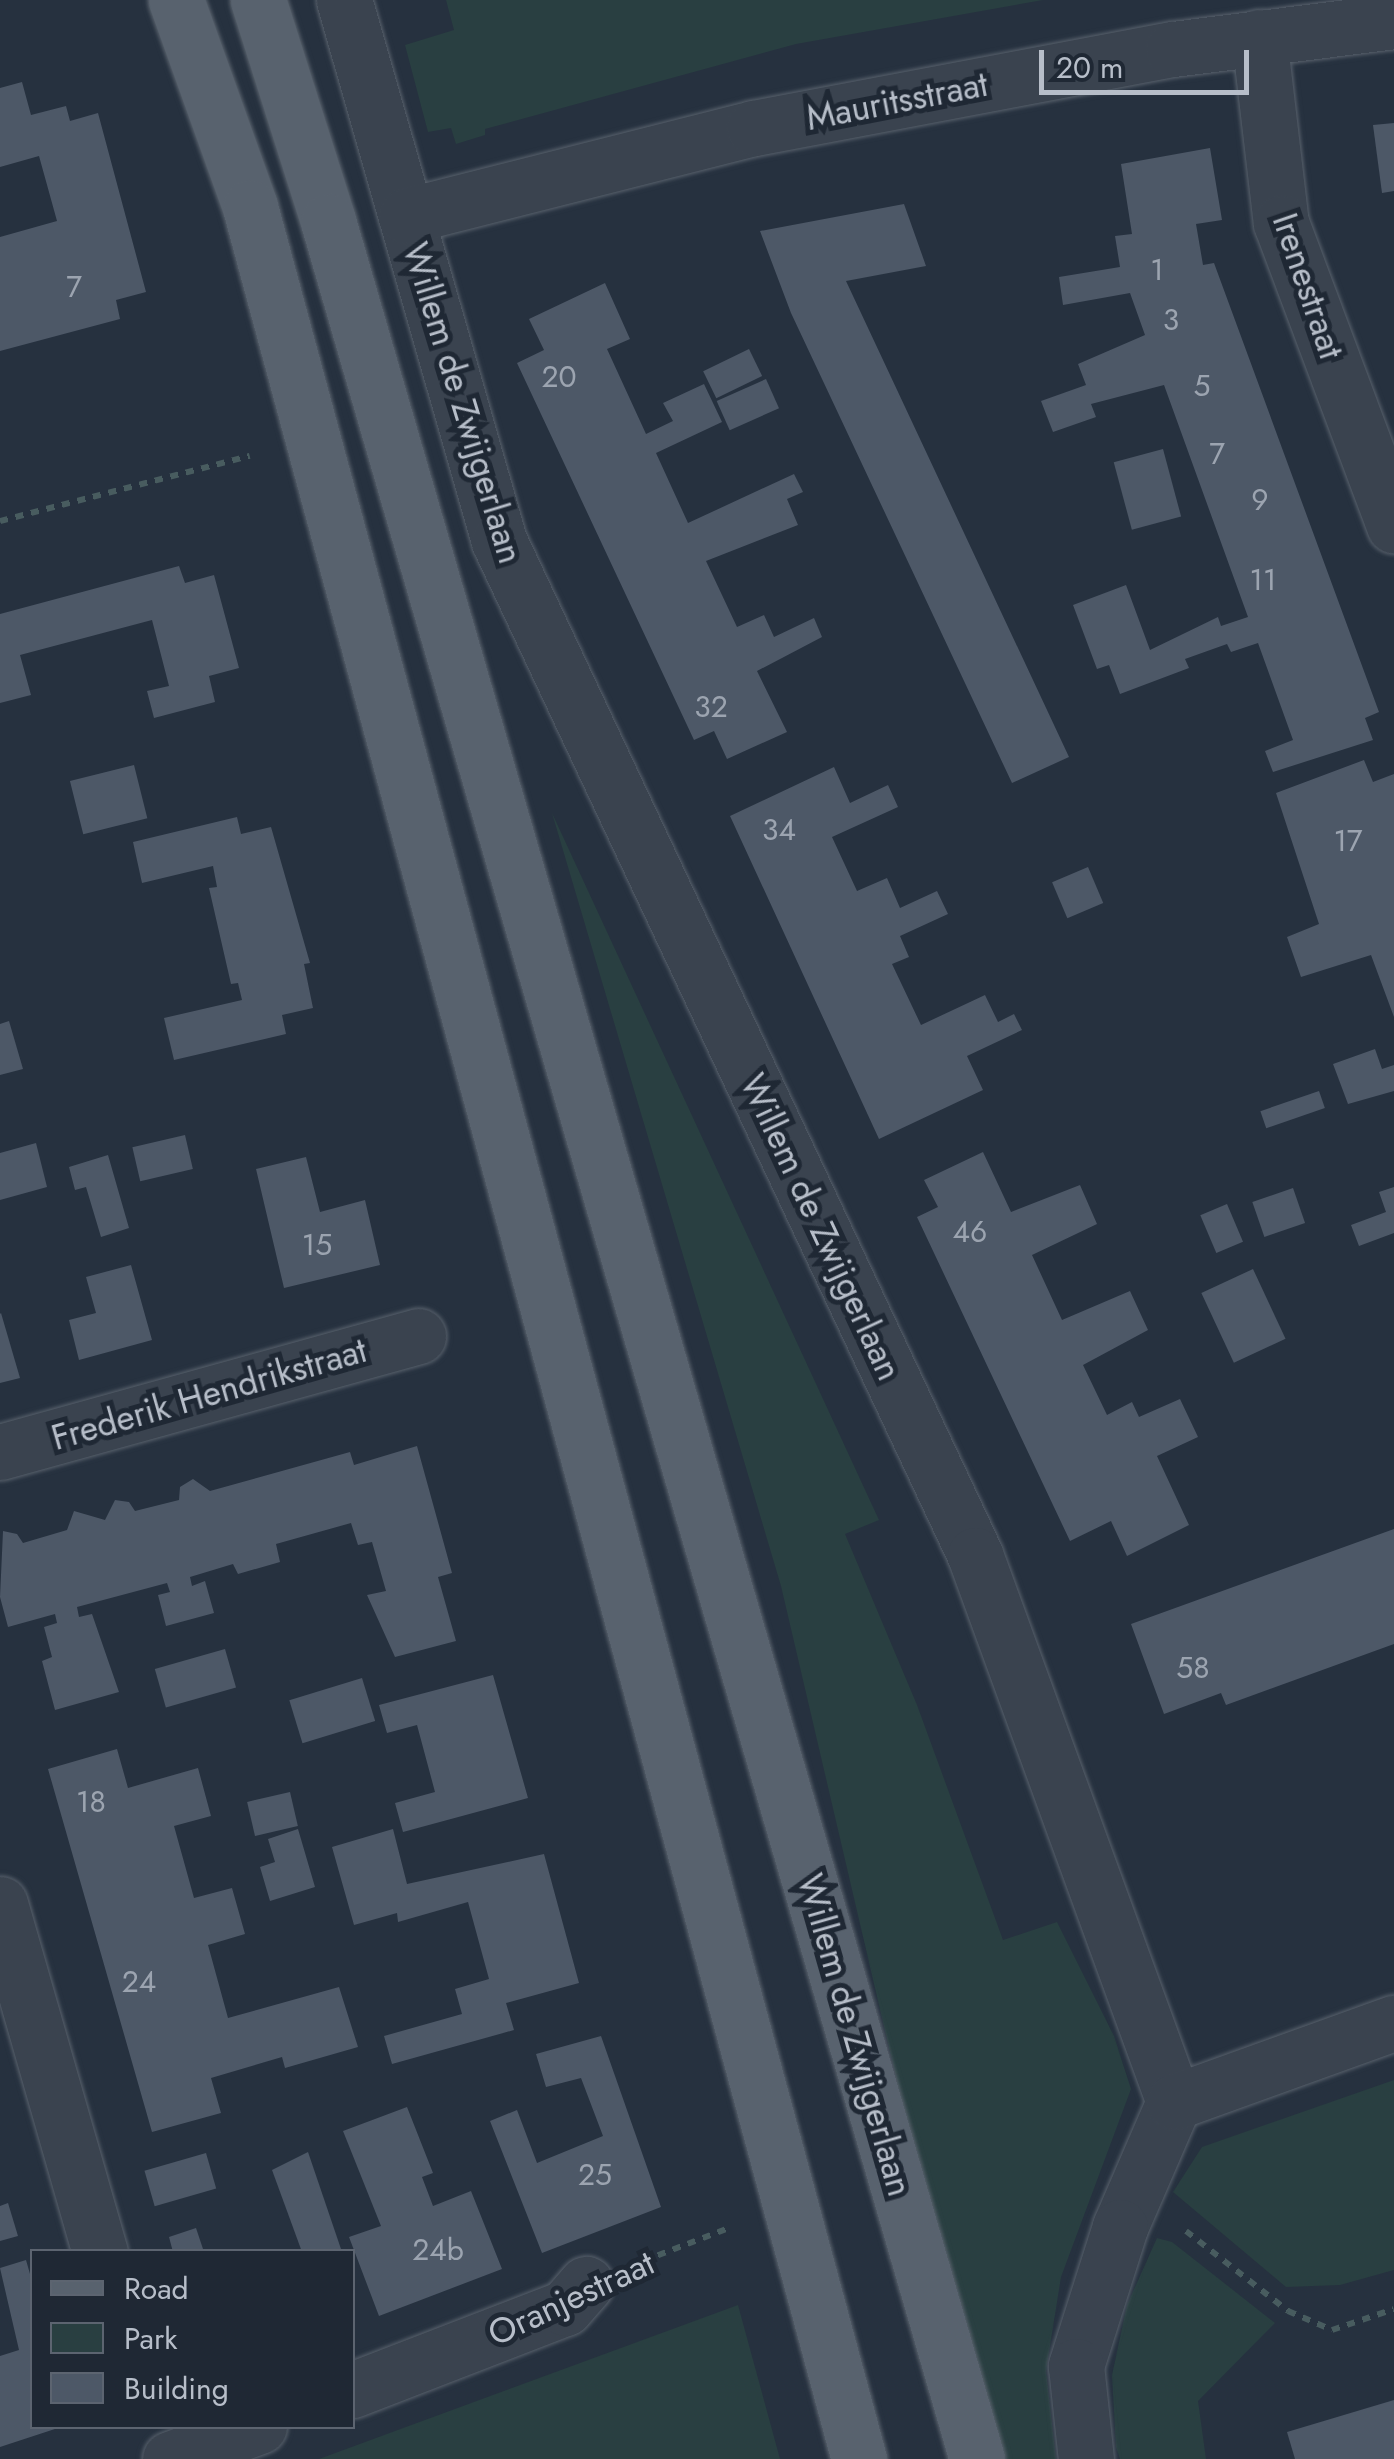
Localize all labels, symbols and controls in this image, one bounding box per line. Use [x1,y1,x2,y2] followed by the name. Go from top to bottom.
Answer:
[1044,30,1254,92] scale bar
[1056,46,1123,89] text: 20 m
[803,63,991,139] street label: Mauritsstraat
[1264,208,1352,364] street label: Irenestraat
[394,238,532,568] street label: Willem de Zwijgerlaan
[1150,252,1164,288] house number: 1
[66,269,82,305] house number: 7
[1163,302,1179,338] house number: 3
[541,359,577,395] house number: 20
[1194,368,1210,404] house number: 5
[1209,436,1225,472] house number: 7
[1251,482,1269,518] house number: 9
[1250,562,1276,598] house number: 11
[694,689,728,725] house number: 32
[762,812,796,848] house number: 34
[1333,823,1363,859] house number: 17
[732,1067,910,1387] street label: Willem de Zwijgerlaan
[953,1214,987,1250] house number: 46
[302,1227,332,1263] house number: 15
[47,1329,371,1459] street label: Frederik Hendrikstraat
[1176,1650,1210,1686] house number: 58
[76,1784,106,1820] house number: 18
[789,1869,921,2201] street label: Willem de Zwijgerlaan
[122,1964,156,2000] house number: 24
[578,2157,612,2193] house number: 25
[412,2232,464,2268] house number: 24b
[481,2241,661,2355] street label: Oranjestraat
[30,2249,355,2429] legend
[124,2267,189,2310] text: Road
[124,2317,177,2360] text: Park
[124,2367,229,2410] text: Building

